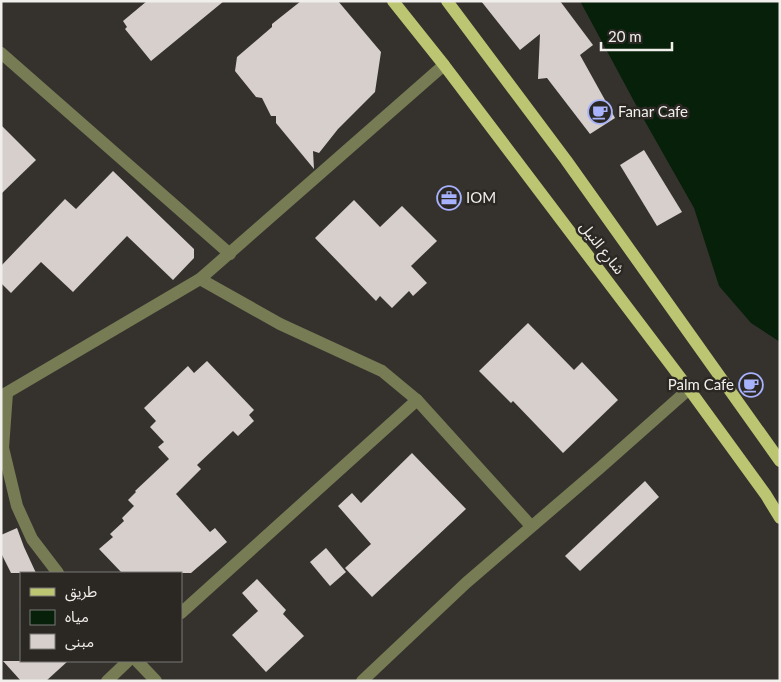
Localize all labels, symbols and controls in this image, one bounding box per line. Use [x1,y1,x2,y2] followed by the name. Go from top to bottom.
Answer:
[601,20,672,52] scale bar
[608,27,642,45] text: 20 m
[587,99,613,125] cafe icon: Fanar Cafe
[618,102,688,120] place label: Fanar Cafe
[436,185,462,211] office icon: IOM
[466,188,496,206] place label: IOM
[573,217,629,280] street label: شارع النيل
[738,372,764,398] cafe icon: Palm Cafe
[668,375,734,393] place label: Palm Cafe
[20,572,182,662] legend
[65,582,97,602] text: طريق
[65,607,89,625] text: مياه
[65,632,94,651] text: مبنى

